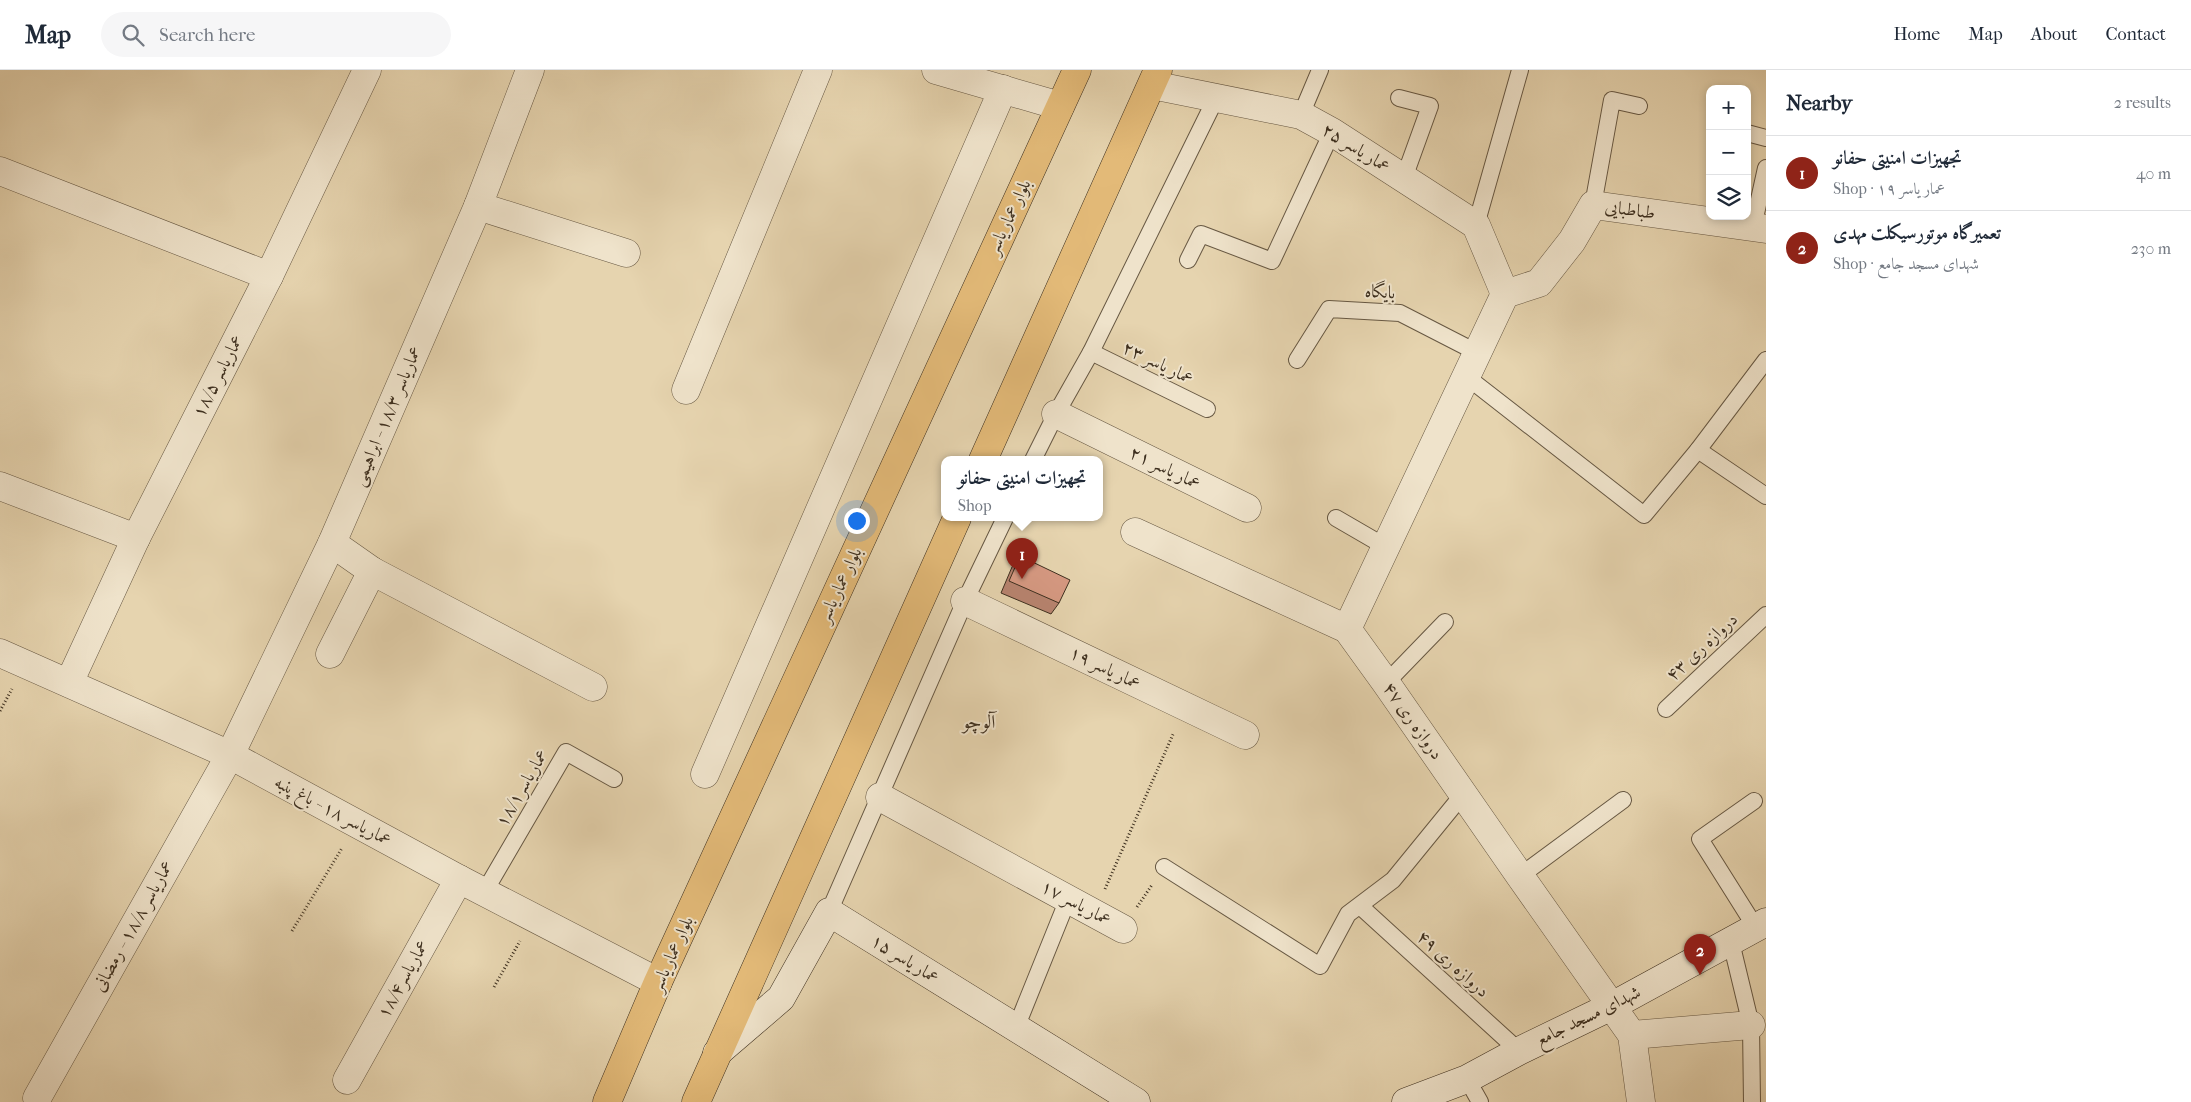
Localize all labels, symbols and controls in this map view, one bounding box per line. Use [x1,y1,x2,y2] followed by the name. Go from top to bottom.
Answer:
[101,12,451,57] search box
[25,21,71,49] text: Map
[119,21,147,49] icon: search
[159,24,255,46] text: Search here
[1893,24,1940,45] text: Home
[1968,24,2003,45] text: Map
[2031,24,2077,45] text: About
[2105,24,2166,45] text: Contact
[1706,85,1751,220] map controls
[1706,85,1751,130] button: +
[1786,91,1852,115] text: Nearby
[2114,93,2171,112] text: 2 results
[1317,119,1394,178] street label: عمار یاسر ۲۵
[1706,130,1751,175] button: −
[1833,147,1962,169] text: تجهیزات امنیتی حفانو
[1799,164,1805,183] text: 1
[2136,164,2171,183] text: 40 m
[1706,175,1751,220] button: layers
[982,176,1036,260] street label: بلوار عمار یاسر
[1833,179,1945,198] text: Shop · عمار یاسر ۱۹
[1603,196,1657,225] street label: طباطبایی
[1833,222,2001,244] text: تعمیرگاه موتورسیکلت مهدی
[1798,239,1806,258] text: 2
[2131,239,2171,258] text: 230 m
[1833,254,1979,273] text: Shop · شهدای مسجد جامع
[1364,278,1396,304] street label: بایگاه
[188,331,249,421] street label: عماریاسر ۱۸/۵
[1119,337,1197,390] street label: عمار یاسر ۲۳
[348,343,427,489] street label: عماریاسر ۱۸/۳ - ابراهیمی
[1126,442,1204,495] street label: عمار یاسر ۲۱
[941,456,1103,521] popup
[958,467,1086,489] text: تجهیزات امنیتی حفانو
[958,496,992,515] text: Shop
[844,508,870,534] your location
[1006,538,1038,579] pin: 1
[813,544,867,628] street label: بلوار عمار یاسر
[1662,609,1742,685] street label: دروازه ری ۴۳
[1066,642,1144,695] street label: عمار یاسر ۱۹
[1379,678,1447,764] street label: دروازه ری ۴۷
[960,711,997,734] district label: آلوچو
[491,746,553,831] street label: عماریاسر۱۸/۱
[269,771,395,854] street label: عماریاسر ۱۸ - باغ پنبه
[88,857,179,996] street label: عماریاسر ۱۸/۸ - رمضانی
[1037,876,1115,931] street label: عمار یاسر ۱۷
[645,913,699,997] street label: بلوار عمار یاسر
[1413,926,1493,1002] street label: دروازه ری ۴۹
[866,930,943,989] street label: عمار یاسر ۱۵
[1684,934,1716,975] pin: 2
[373,936,434,1022] street label: عماریاسر۱۸/۴
[1532,981,1646,1055] street label: شهدای مسجد جامع

